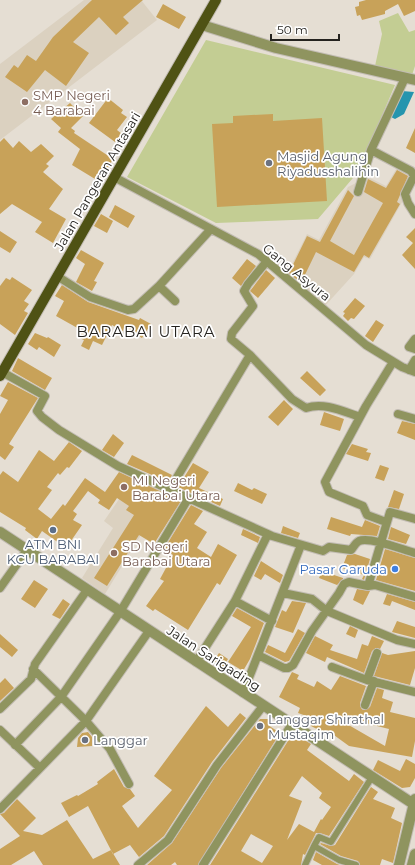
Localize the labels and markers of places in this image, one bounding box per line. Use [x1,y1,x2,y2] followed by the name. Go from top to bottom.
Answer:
[33,87,110,118] place label: SMP Negeri 4 Barabai
[20,97,30,107] marker: SMP Negeri 4 Barabai
[277,148,379,179] place label: Masjid Agung Riyadusshalihin
[264,158,274,168] marker: Masjid Agung Riyadusshalihin
[132,472,221,503] place label: MI Negeri Barabai Utara
[119,482,129,492] marker: MI Negeri Barabai Utara
[48,525,58,535] marker: ATM BNI KCU BARABAI
[7,536,99,567] place label: ATM BNI KCU BARABAI
[122,538,211,569] place label: SD Negeri Barabai Utara
[109,548,119,558] marker: SD Negeri Barabai Utara
[299,561,387,577] place label: Pasar Garuda
[390,564,400,574] marker: Pasar Garuda
[268,711,384,742] place label: Langgar Shirathal Mustaqim
[255,721,265,731] marker: Langgar Shirathal Mustaqim
[93,732,148,748] place label: Langgar
[80,735,90,745] marker: Langgar

